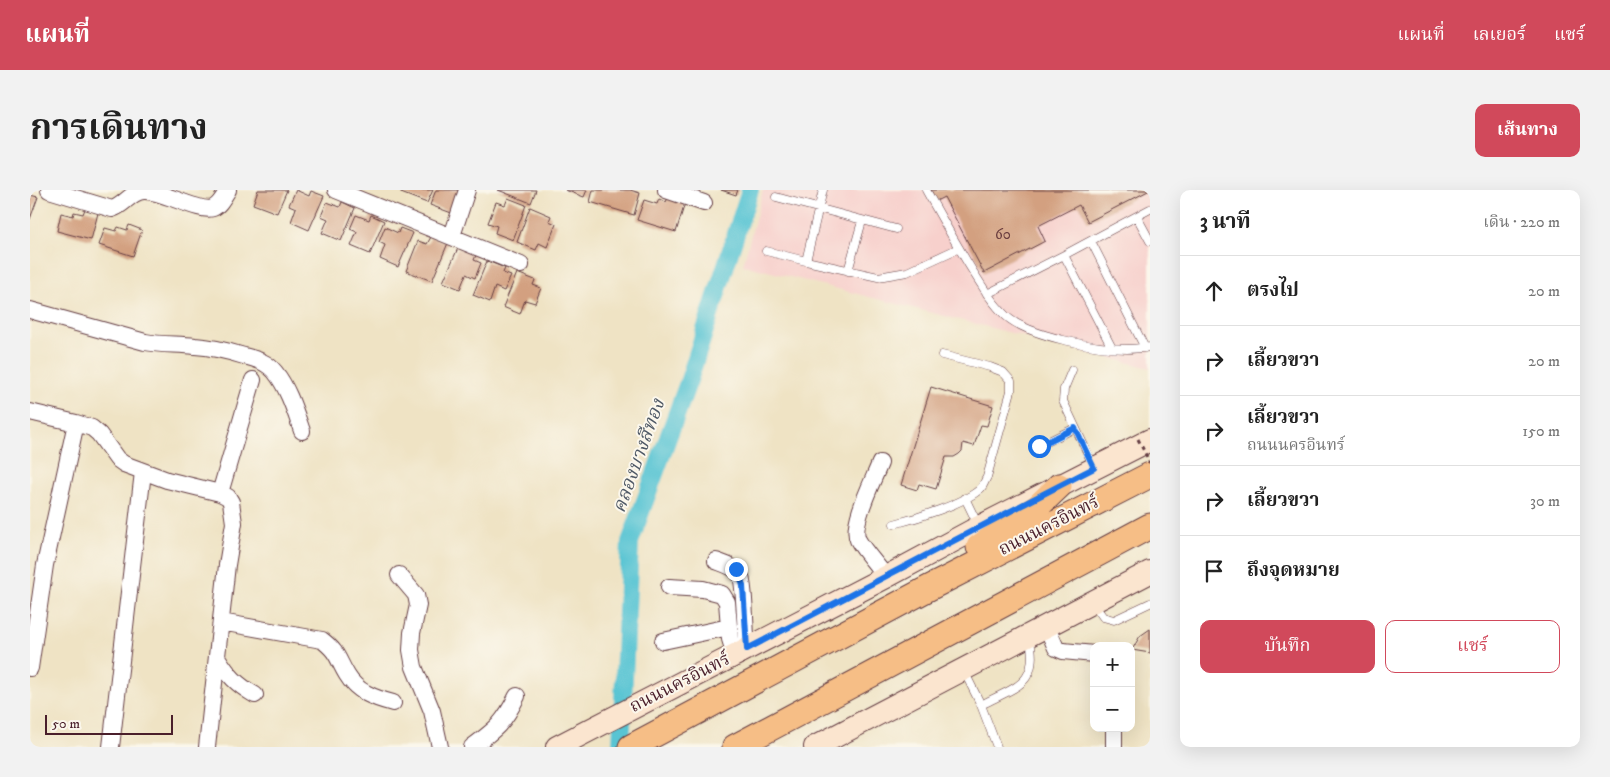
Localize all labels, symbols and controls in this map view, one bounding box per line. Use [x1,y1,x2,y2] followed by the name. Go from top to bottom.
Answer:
[25,20,90,50] text: แผนที่
[1397,24,1445,46] text: แผนที่
[1473,24,1526,46] text: เลเยอร์
[1554,24,1585,46] text: แชร์
[1475,104,1580,157] button: เส้นทาง
[30,107,208,151] text: การเดินทาง
[1200,209,1251,235] text: 3 นาที
[1483,212,1560,232] text: เดิน · 220 m
[995,225,1011,244] house number: 60
[1200,277,1228,305] icon: ahead
[1247,279,1299,302] text: ตรงไป
[1528,281,1560,301] text: 20 m
[1200,347,1228,375] icon: right
[1247,349,1319,372] text: เลี้ยวขวา
[1528,351,1560,371] text: 20 m
[608,395,671,516] water label: คลองบางสีทอง
[1247,406,1319,429] text: เลี้ยวขวา
[1200,417,1228,445] icon: right
[1522,421,1560,441] text: 150 m
[1028,435,1051,458] route start
[1247,435,1345,455] text: ถนนนครอินทร์
[1200,487,1228,515] icon: right
[1247,489,1319,512] text: เลี้ยวขวา
[995,490,1104,561] street label: ถนนนครอินทร์
[1530,491,1560,511] text: 30 m
[1200,557,1228,585] icon: arrive
[725,558,748,581] route end
[1247,559,1340,582] text: ถึงจุดหมาย
[1200,620,1375,673] button: บันทึก
[1385,620,1560,673] button: แชร์
[1090,642,1135,732] map controls
[1090,642,1135,687] button: +
[626,647,735,718] street label: ถนนนครอินทร์
[1090,687,1135,732] button: −
[45,712,172,735] scale bar
[52,715,80,733] text: 50 m

